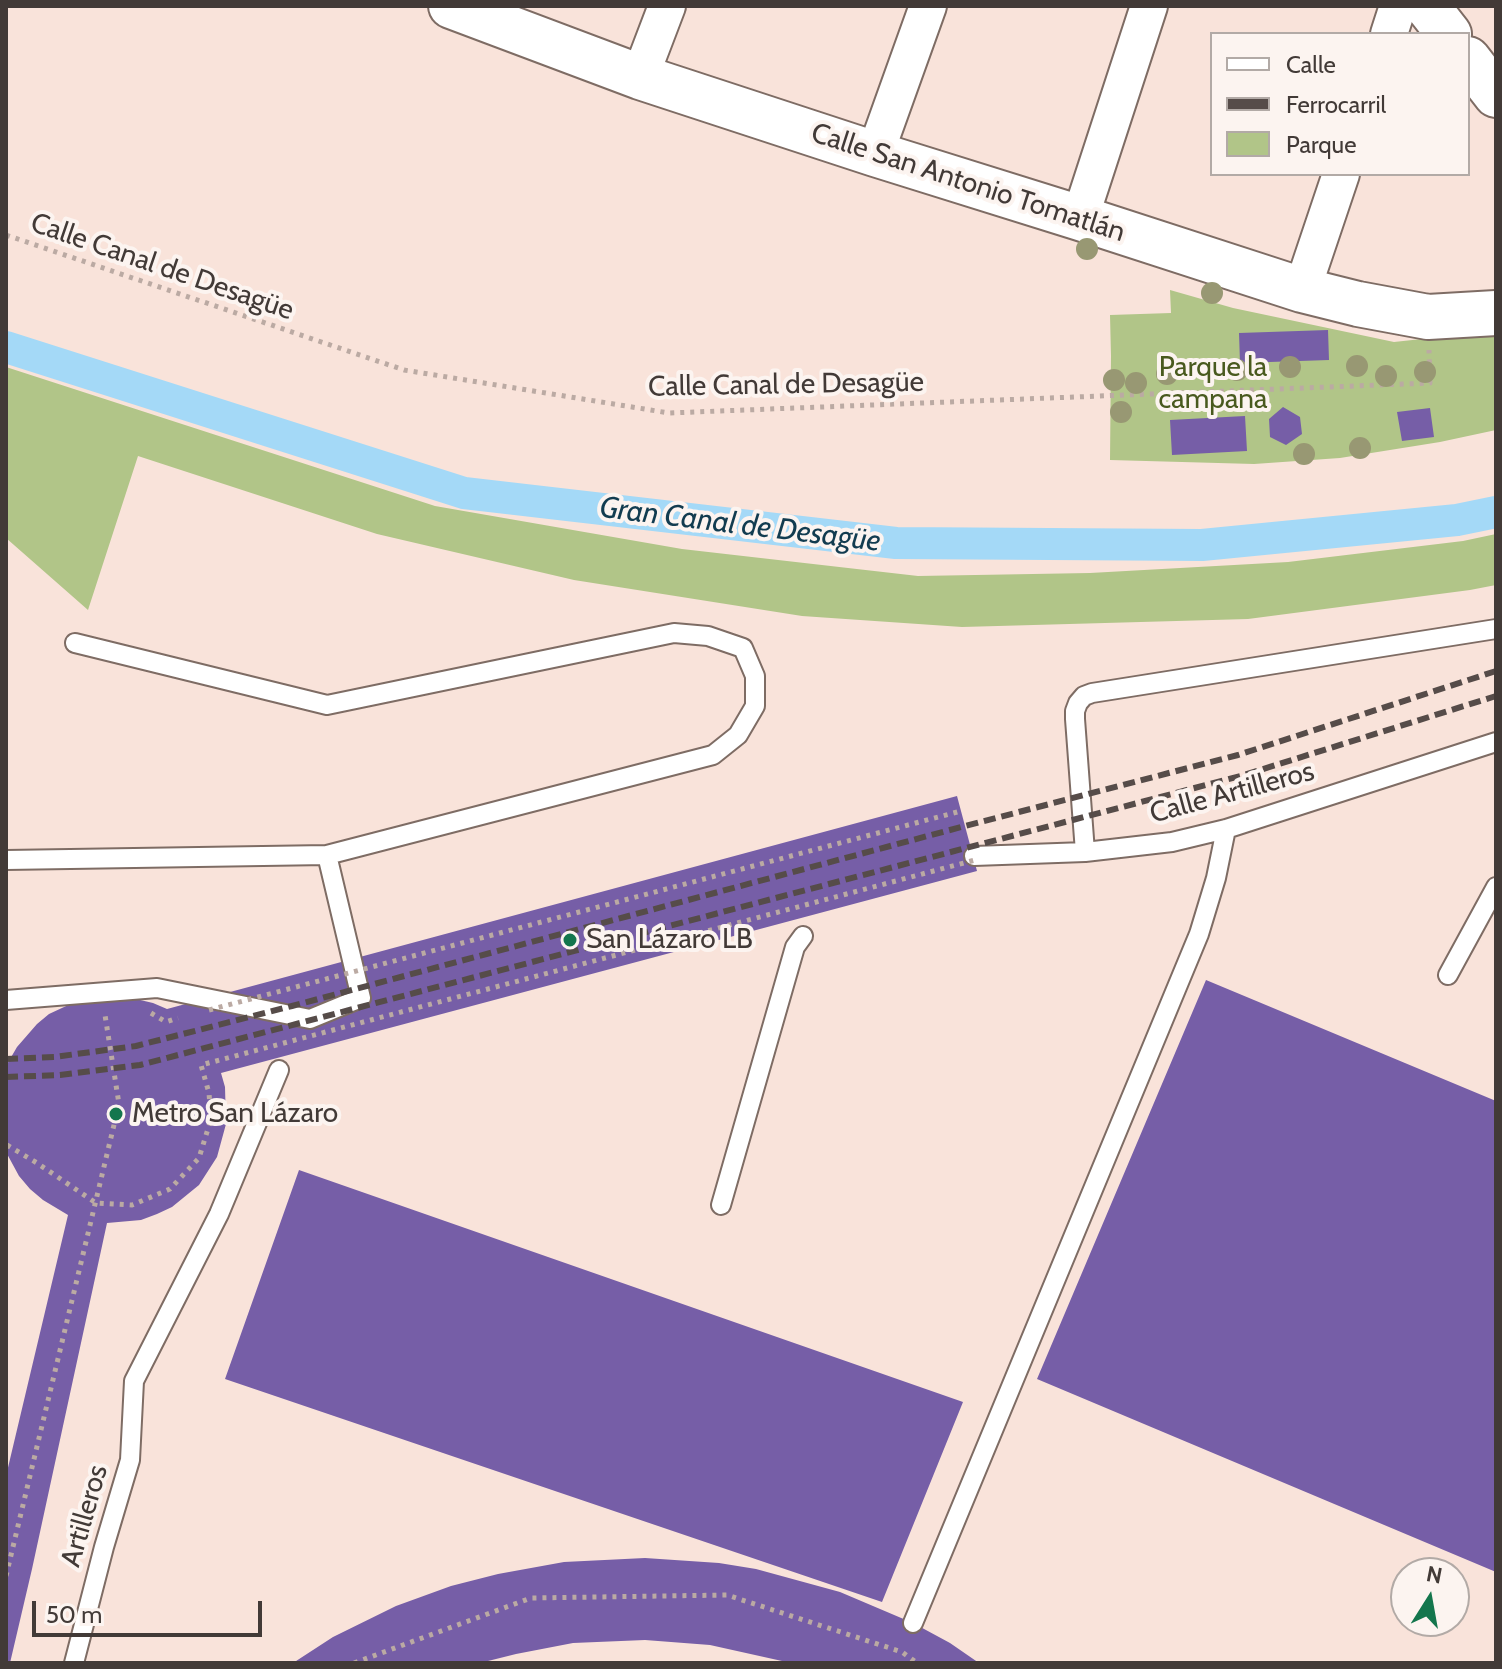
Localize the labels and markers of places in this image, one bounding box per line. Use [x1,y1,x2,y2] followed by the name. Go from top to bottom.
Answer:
[586,923,753,957] place label: San Lázaro LB
[561,931,579,949] marker: San Lázaro LB
[132,1097,338,1131] place label: Metro San Lázaro
[107,1105,125,1123] marker: Metro San Lázaro

